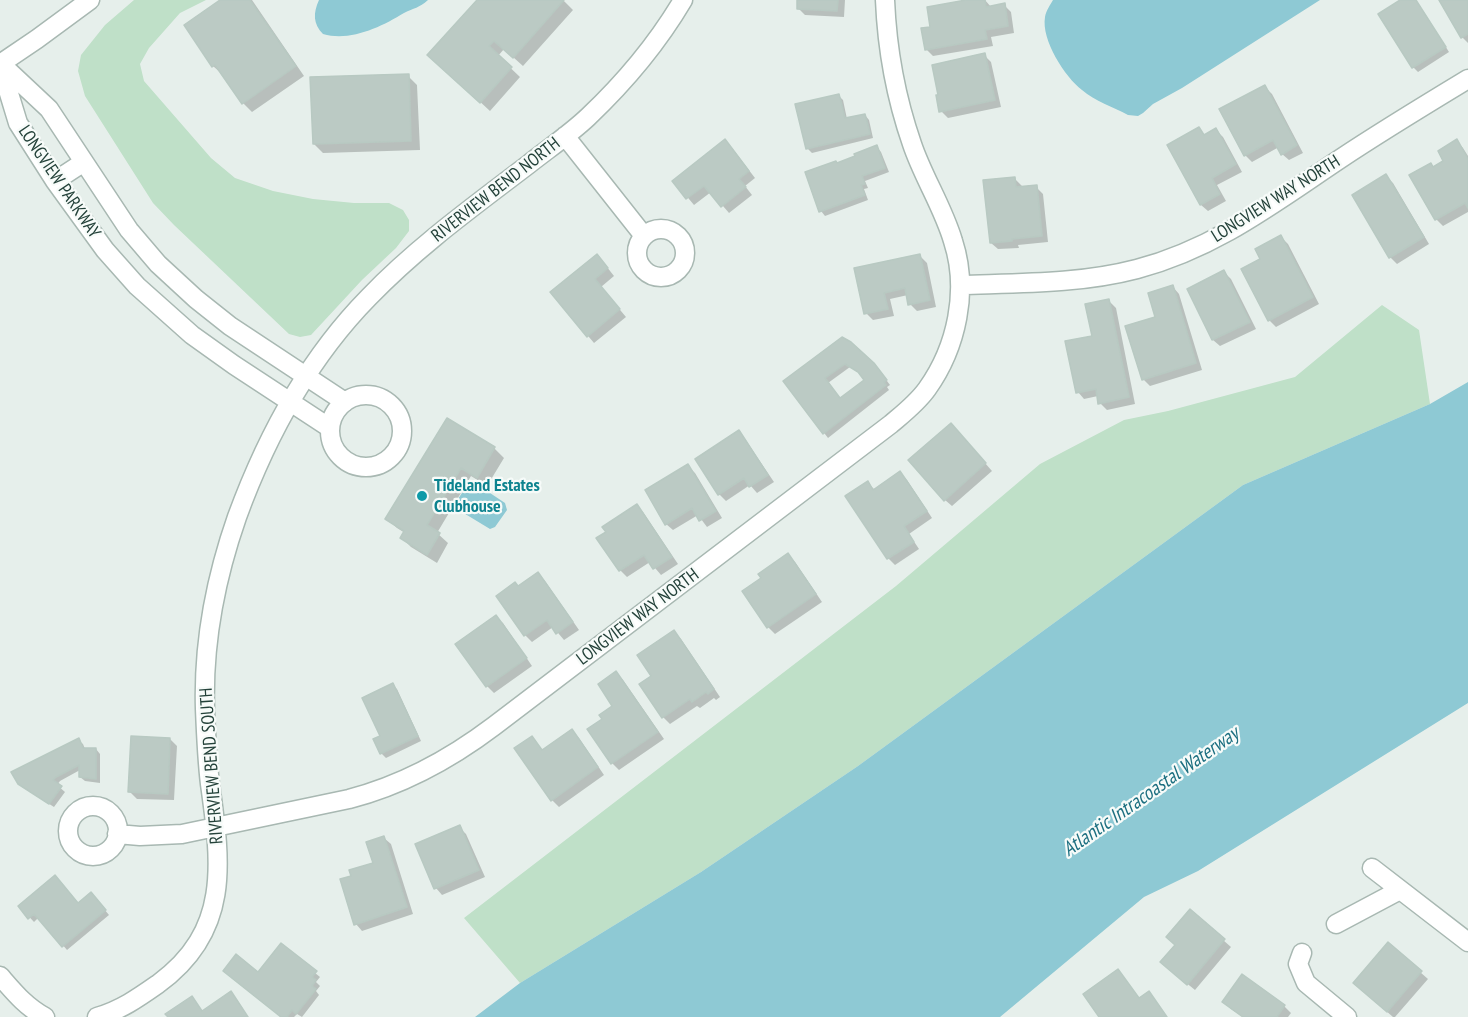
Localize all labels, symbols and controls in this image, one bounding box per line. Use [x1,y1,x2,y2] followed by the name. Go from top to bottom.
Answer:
[13,122,105,242] street label: LONGVIEW PARKWAY
[427,133,565,247] street label: RIVERVIEW BEND NORTH
[1208,151,1344,247] street label: LONGVIEW WAY NORTH
[434,475,540,518] place label: Tideland Estates Clubhouse
[415,489,429,503] marker: Tideland Estates Clubhouse
[573,564,703,670] street label: LONGVIEW WAY NORTH
[196,687,228,845] street label: RIVERVIEW BEND SOUTH
[1058,722,1244,862] water label: Atlantic Intracoastal Waterway

